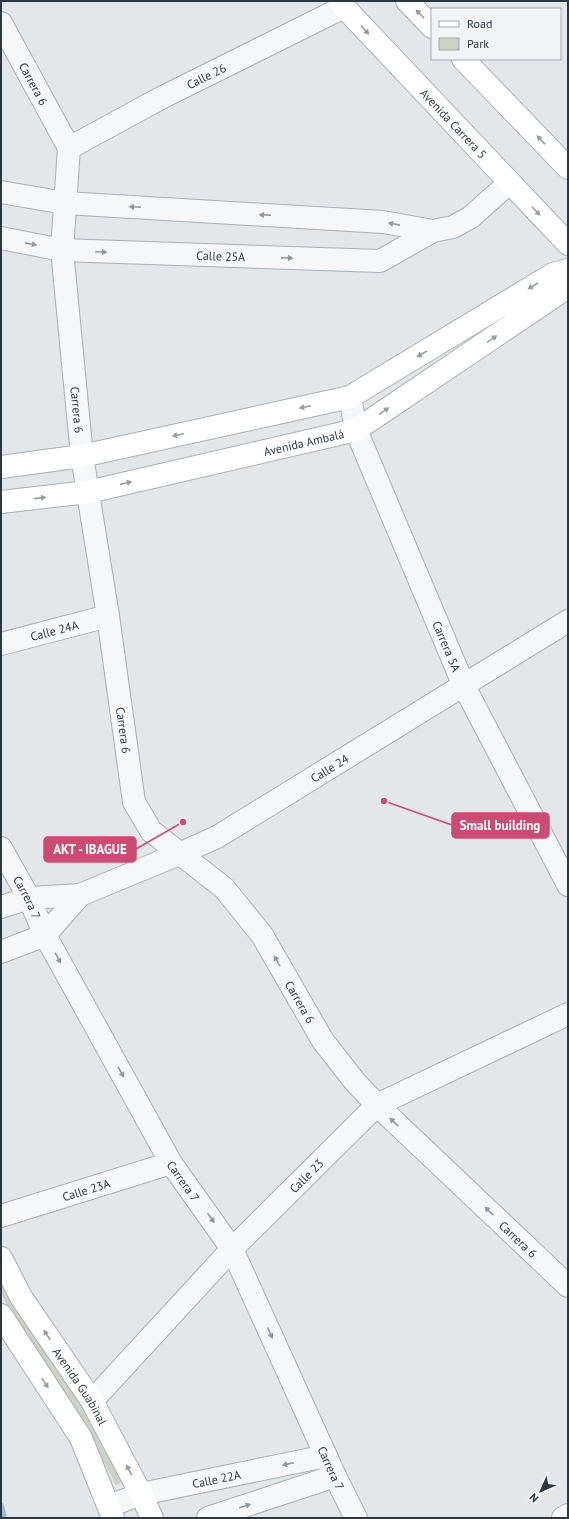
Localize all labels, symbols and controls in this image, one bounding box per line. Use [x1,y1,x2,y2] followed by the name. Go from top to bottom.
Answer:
[431,8,561,60] legend
[415,9,424,19] one-way arrow
[467,16,492,31] text: Road
[361,25,370,35] one-way arrow
[467,36,489,51] text: Park
[16,60,52,108] street label: Carrera 6
[184,60,228,92] street label: Calle 26
[417,85,490,161] street label: Avenida Carrera 5
[536,135,546,145] one-way arrow
[128,204,141,210] one-way arrow
[531,206,541,216] one-way arrow
[259,211,271,218] one-way arrow
[388,221,401,227] one-way arrow
[25,242,38,248] one-way arrow
[196,247,246,264] street label: Calle 25A
[95,248,107,255] one-way arrow
[281,255,294,261] one-way arrow
[527,283,539,290] one-way arrow
[487,335,497,343] one-way arrow
[416,350,428,357] one-way arrow
[68,386,87,434] street label: Carrera 6
[299,404,311,410] one-way arrow
[379,407,389,415] one-way arrow
[262,426,345,459] street label: Avenida Ambalá
[172,432,184,438] one-way arrow
[120,480,132,486] one-way arrow
[34,494,46,501] one-way arrow
[29,617,80,644] street label: Calle 24A
[430,618,464,674] street label: Carrera 5A
[113,706,135,754] street label: Carrera 6
[308,750,352,785] street label: Calle 24
[452,813,549,838] callout: Small building
[460,817,540,834] text: Small building
[44,837,136,862] callout: AKT - IBAGUE
[53,841,127,858] text: AKT - IBAGUE
[10,873,45,921] street label: Carrera 7
[54,952,61,964] one-way arrow
[274,955,281,967] one-way arrow
[282,978,319,1026] street label: Carrera 6
[118,1066,124,1078] one-way arrow
[389,1117,399,1127] one-way arrow
[286,1155,326,1196] street label: Calle 23
[164,1157,203,1204] street label: Carrera 7
[60,1175,112,1204] street label: Calle 23A
[484,1206,494,1216] one-way arrow
[207,1213,215,1224] one-way arrow
[496,1217,541,1260] street label: Carrera 6
[267,1328,273,1339] one-way arrow
[43,1330,51,1340] one-way arrow
[50,1344,111,1428] street label: Avenida Guabinal
[41,1378,49,1388] one-way arrow
[315,1444,348,1492] street label: Carrera 7
[282,1462,294,1468] one-way arrow
[125,1465,132,1476] one-way arrow
[191,1466,242,1491] street label: Calle 22A
[521,1471,561,1511] north arrow
[526,1491,541,1506] text: N
[239,1503,251,1509] one-way arrow

